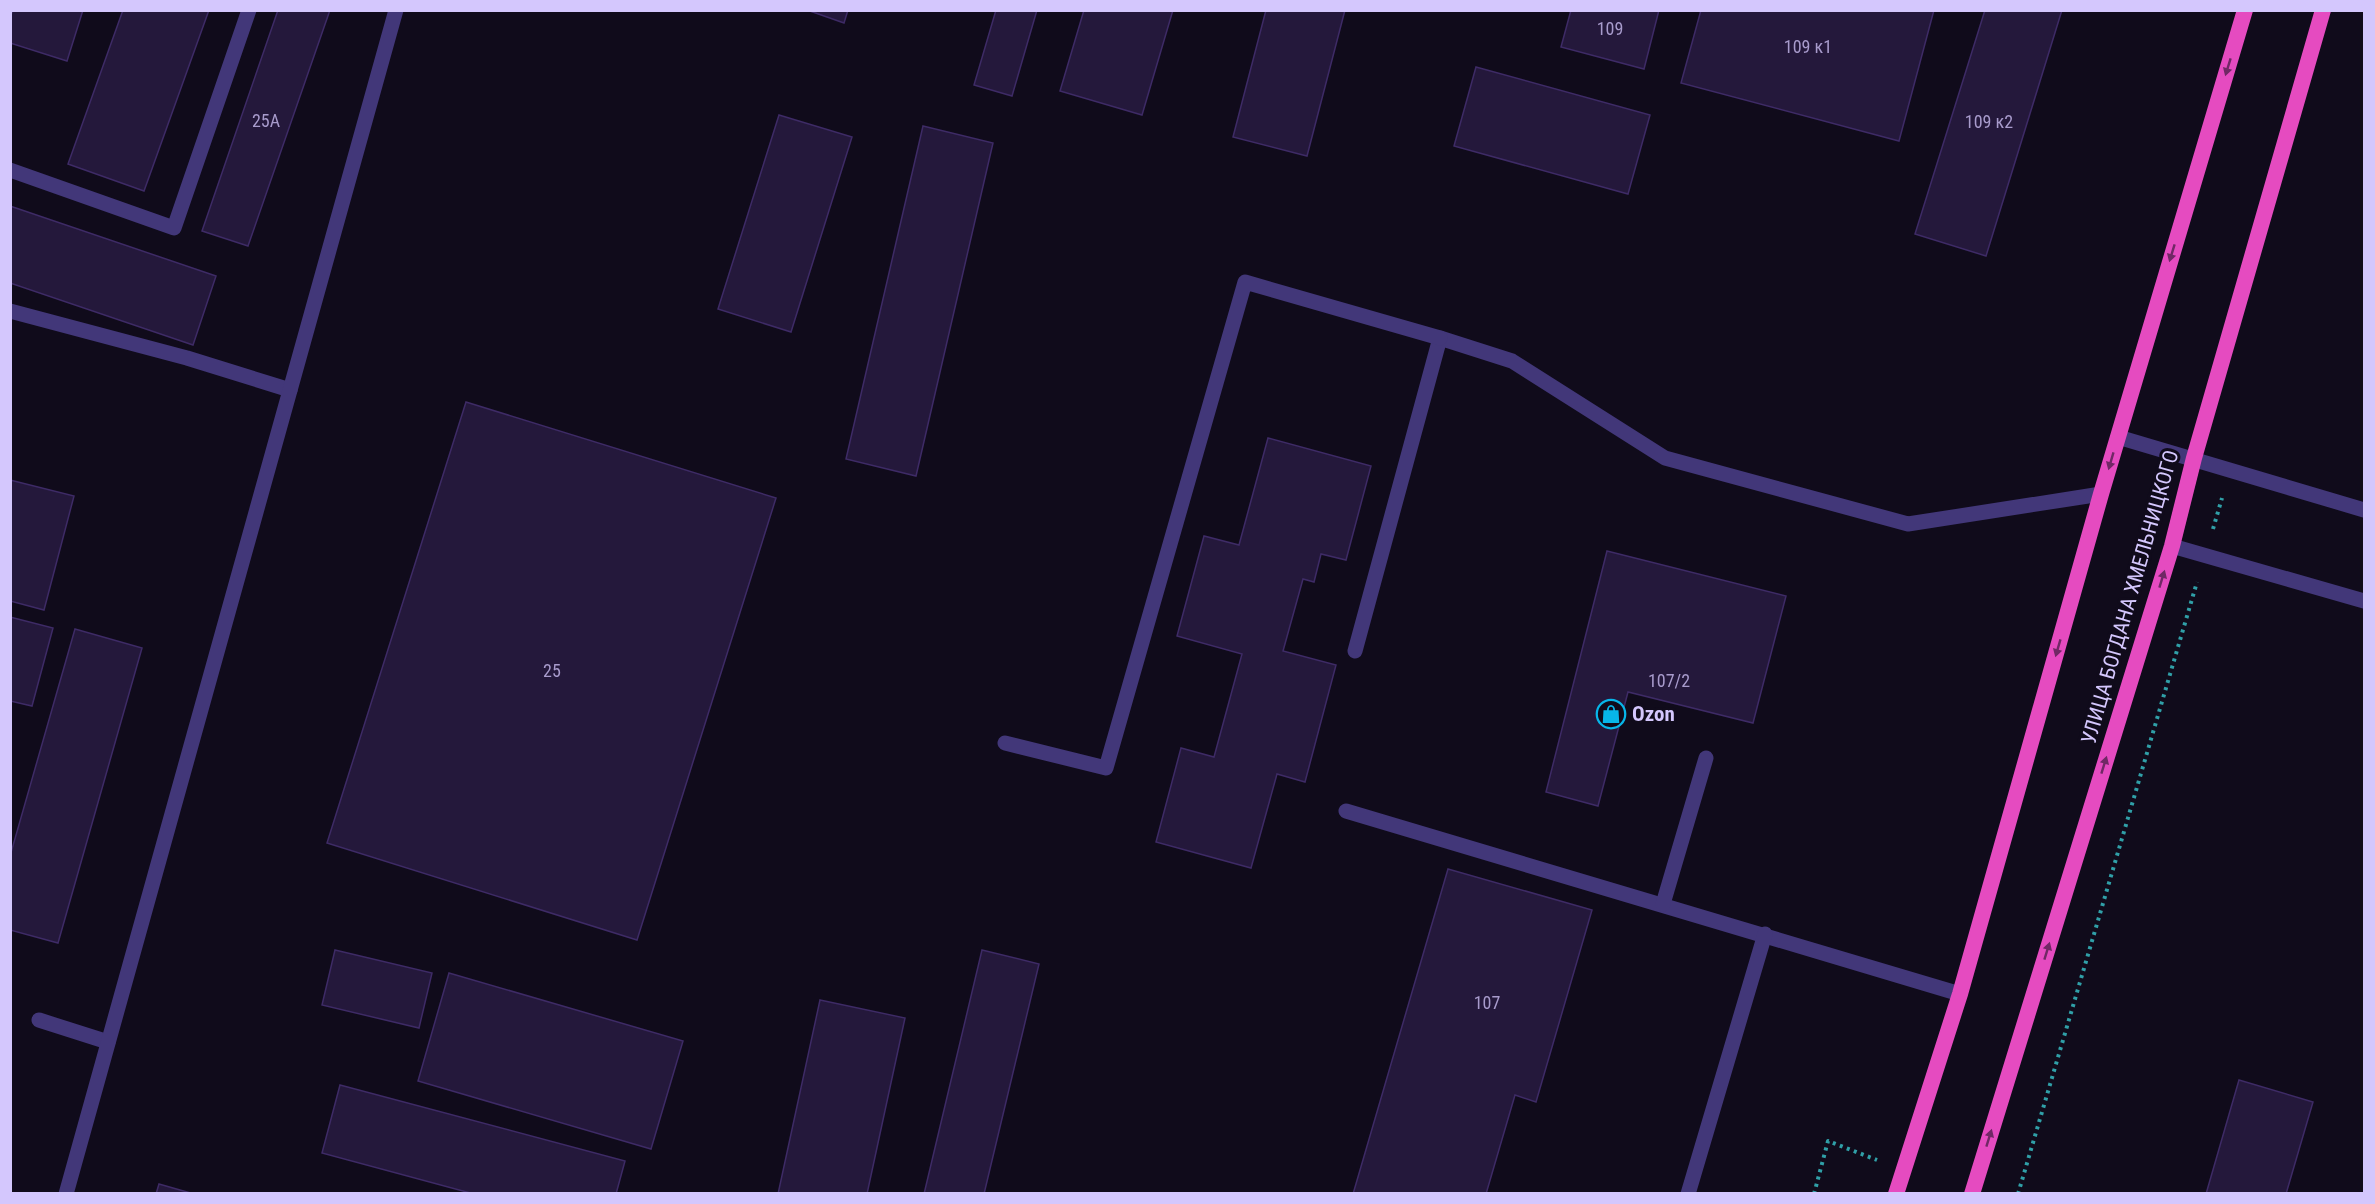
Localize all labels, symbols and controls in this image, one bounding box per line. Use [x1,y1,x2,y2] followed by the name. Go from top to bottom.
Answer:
[1597,18,1623,39] house number: 109
[1784,36,1832,57] house number: 109 к1
[2223,58,2232,76] one-way arrow
[252,110,281,131] house number: 25А
[1965,111,2013,132] house number: 109 к2
[2167,245,2176,263] one-way arrow
[2077,447,2183,747] street label: УЛИЦА БОГДАНА ХМЕЛЬНИЦКОГО
[2106,452,2115,470] one-way arrow
[2158,569,2167,587] one-way arrow
[2052,639,2062,657] one-way arrow
[543,660,561,681] house number: 25
[1648,670,1690,691] house number: 107/2
[1595,698,1627,730] shop icon: Ozon
[1632,702,1675,726] place label: Ozon
[2100,756,2109,774] one-way arrow
[2043,942,2052,960] one-way arrow
[1474,992,1500,1013] house number: 107
[1985,1129,1995,1147] one-way arrow

